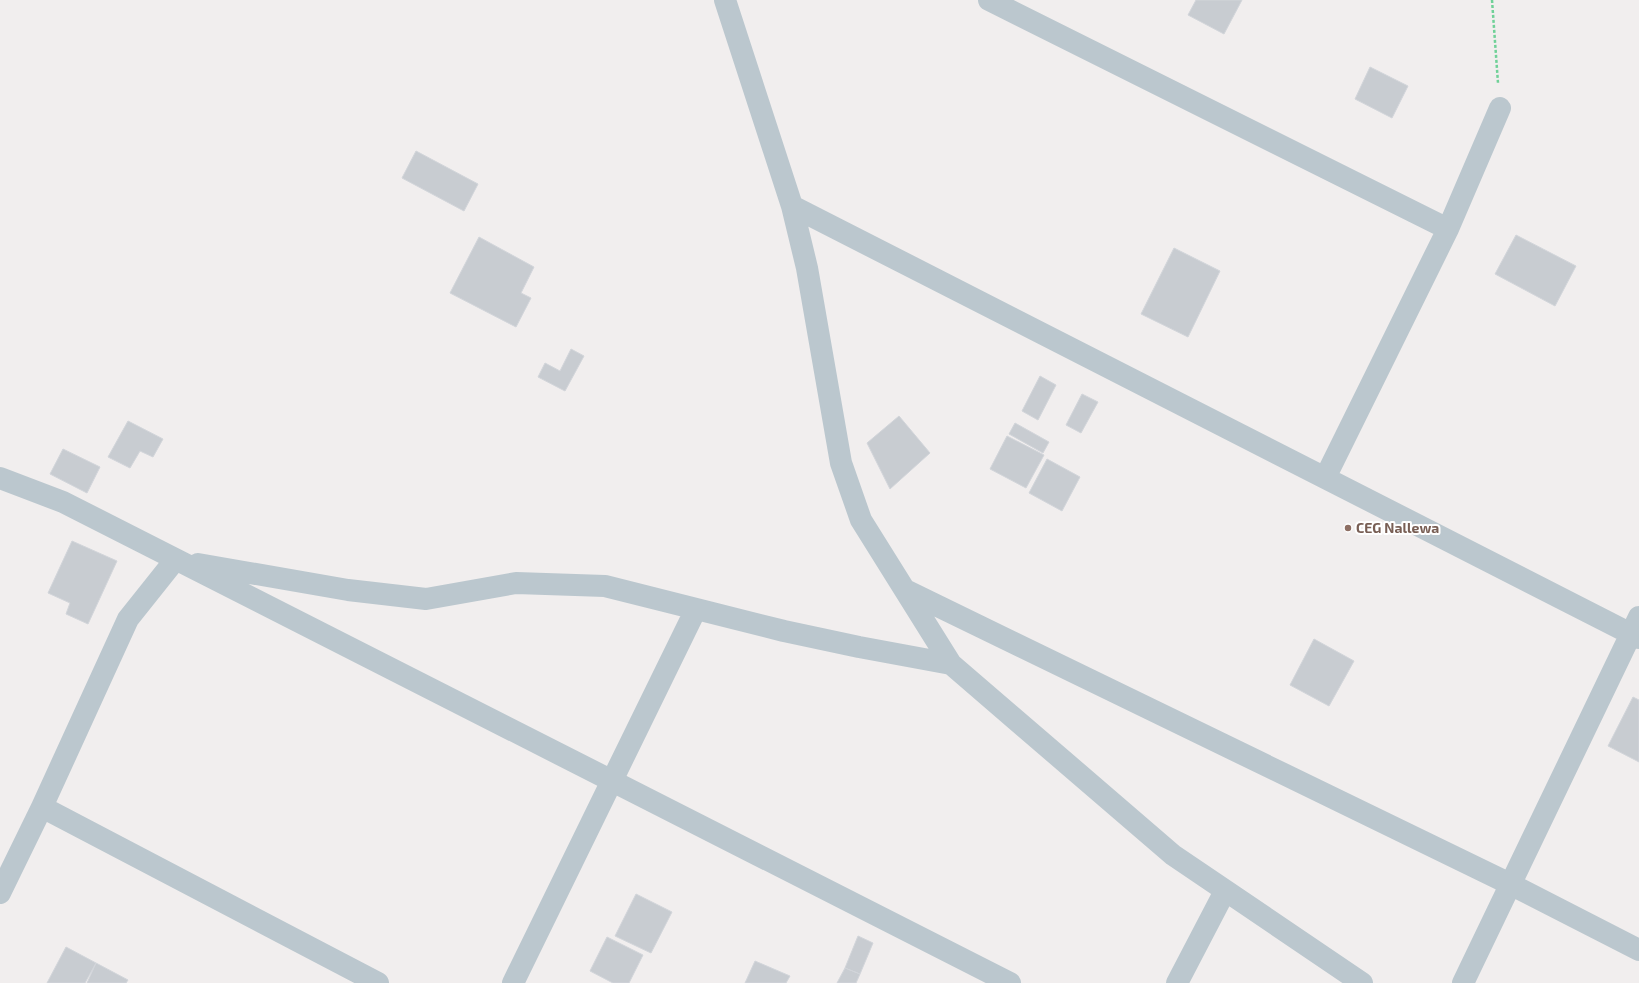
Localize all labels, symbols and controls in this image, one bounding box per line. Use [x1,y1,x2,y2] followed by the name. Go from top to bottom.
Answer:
[1356,519,1439,536] place label: CEG Nallewa
[1343,523,1353,533] marker: CEG Nallewa

